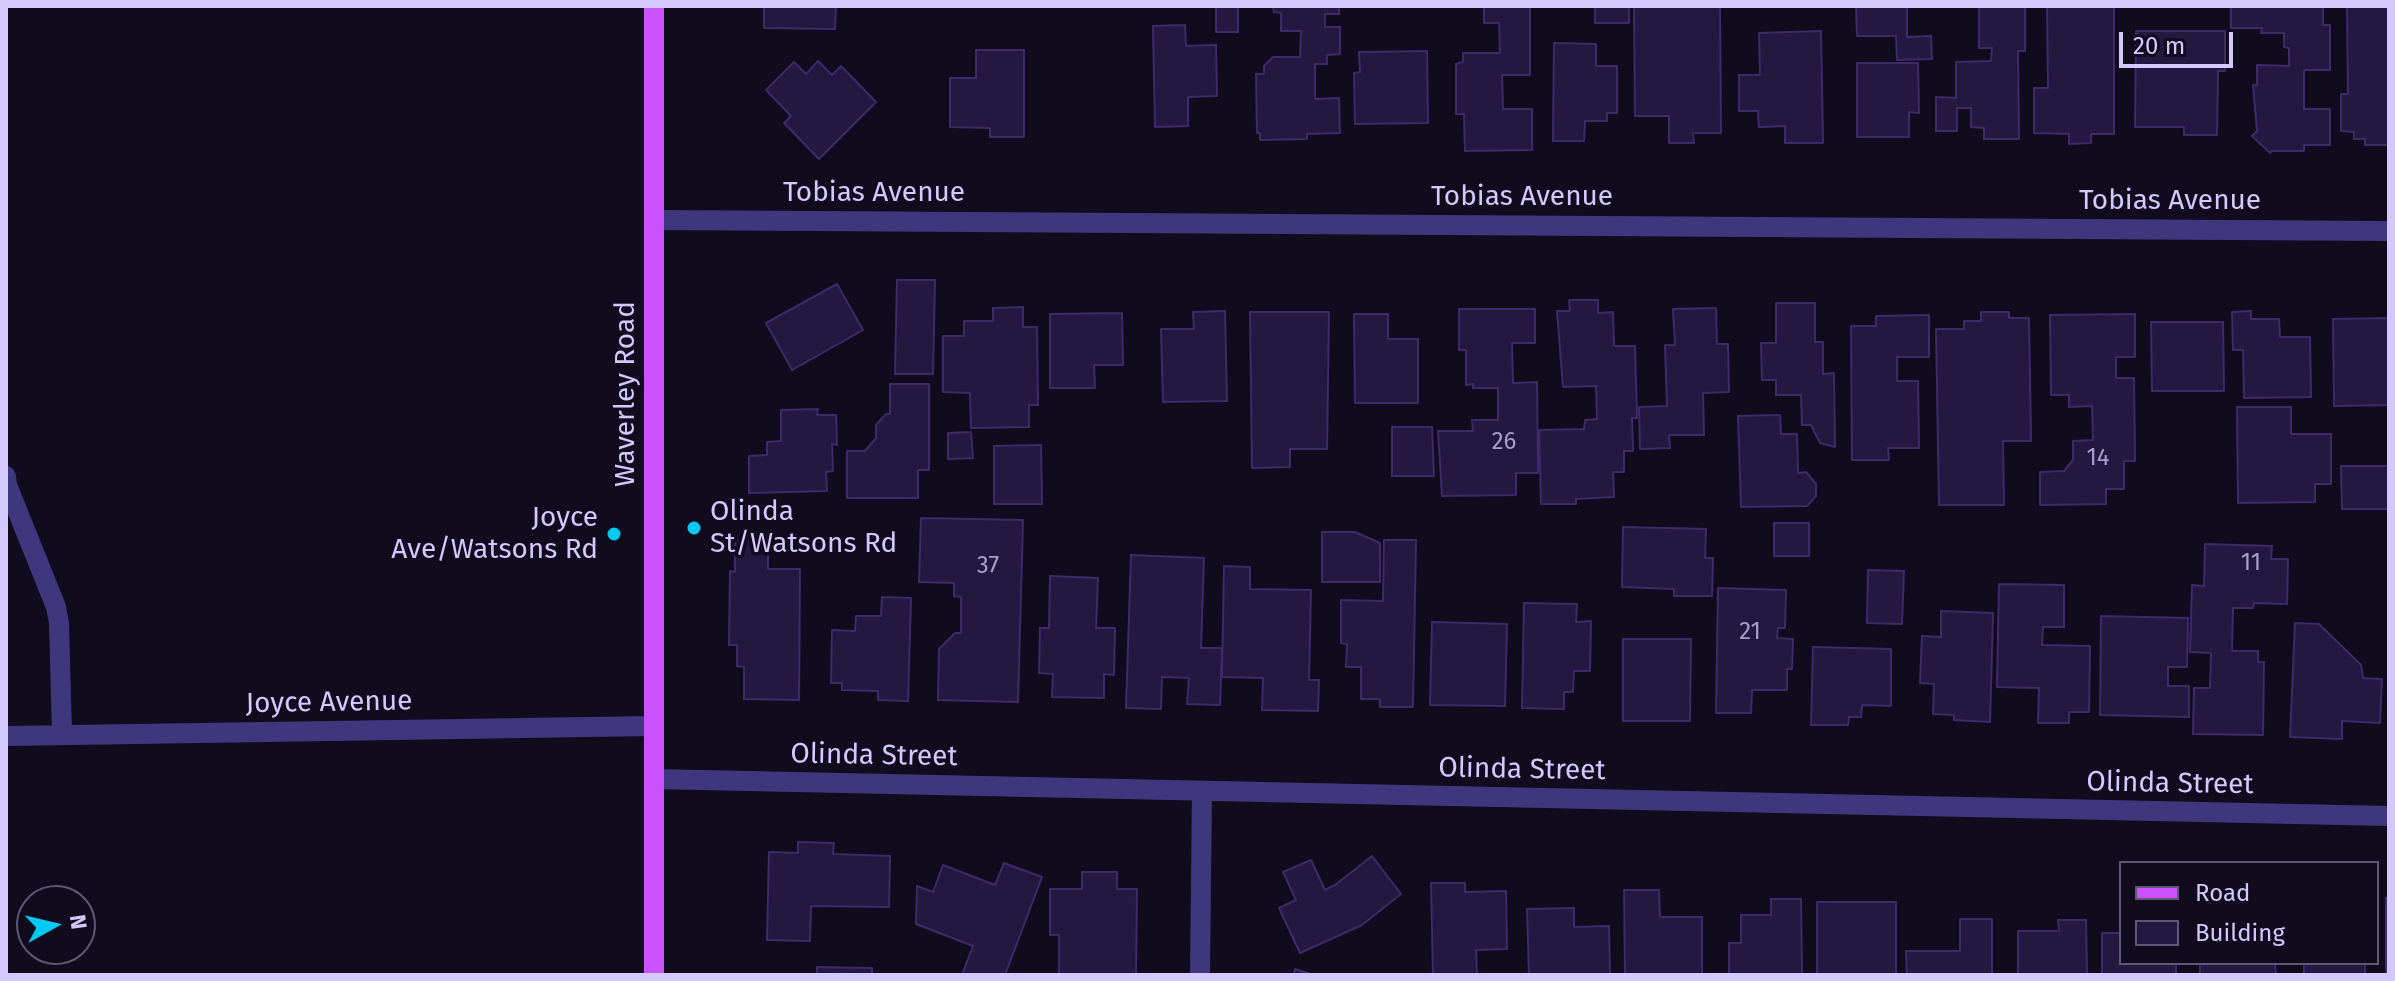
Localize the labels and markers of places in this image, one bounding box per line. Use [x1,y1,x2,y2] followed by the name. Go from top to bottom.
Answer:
[710,495,897,561] place label: Olinda St/Watsons Rd
[391,501,598,567] place label: Joyce Ave/Watsons Rd
[685,519,703,537] marker: Olinda St/Watsons Rd
[605,525,623,543] marker: Joyce Ave/Watsons Rd

